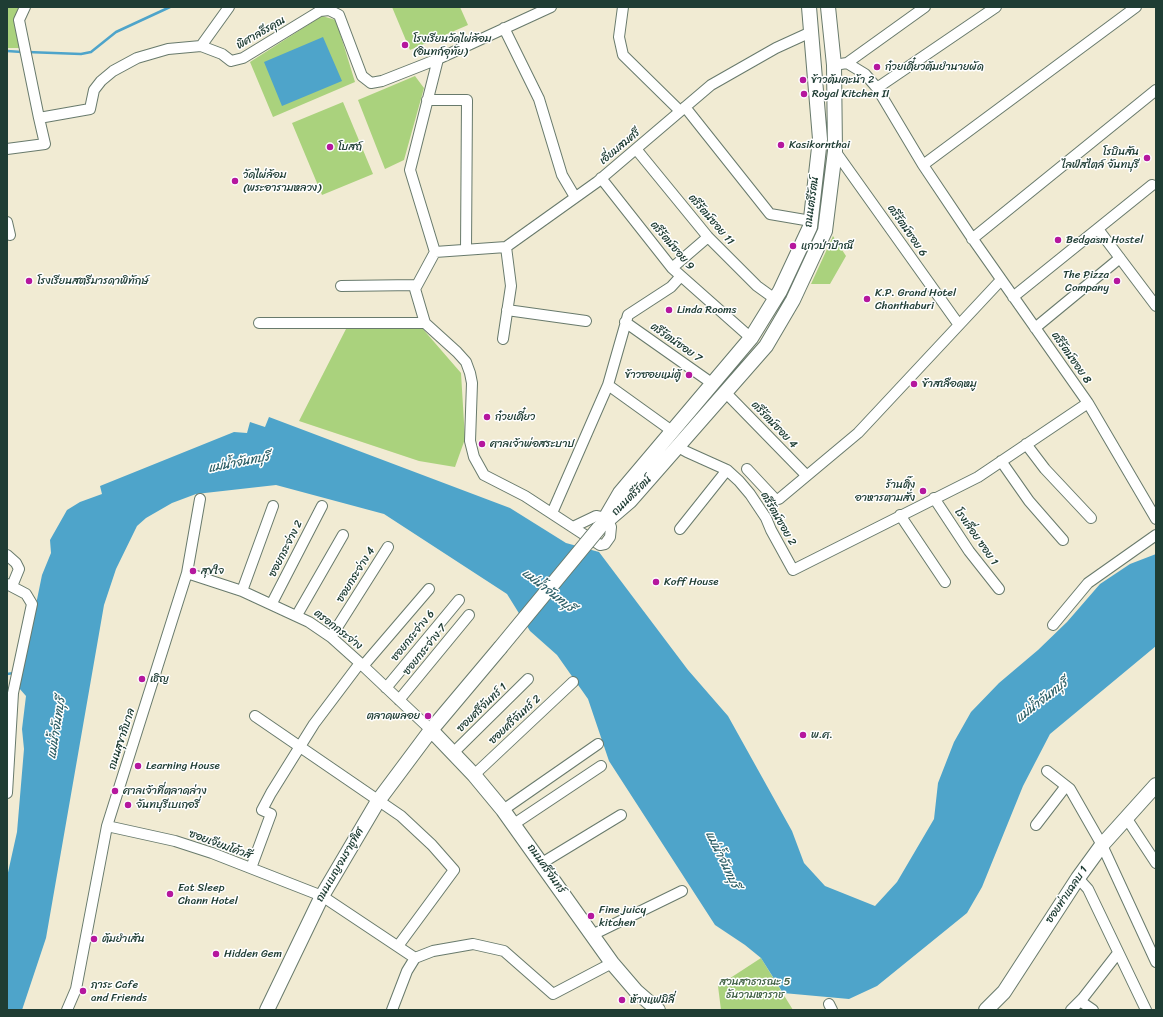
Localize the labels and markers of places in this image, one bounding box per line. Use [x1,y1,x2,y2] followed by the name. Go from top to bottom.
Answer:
[413,32,492,58] place label: โรงเรียนวัดไผ่ล้อม (อินทก์อุทัย)
[400,40,410,50] marker: โรงเรียนวัดไผ่ล้อม (อินทก์อุทัย)
[885,60,984,74] place label: ก๋วยเตี๋ยวต้มยำนายผัด
[872,62,882,72] marker: ก๋วยเตี๋ยวต้มยำนายผัด
[811,73,874,87] place label: ข้าวต้มคะน้า 2
[798,75,808,85] marker: ข้าวต้มคะน้า 2
[812,87,889,101] place label: Royal Kitchen II
[799,89,809,99] marker: Royal Kitchen II
[789,138,850,152] place label: Kasikornthai
[338,140,362,154] place label: โบสถ์
[776,140,786,150] marker: Kasikornthai
[325,142,335,152] marker: โบสถ์
[1062,145,1139,171] place label: โรบินสัน ไลฟ์สไตล์ จันทบุรี
[1142,153,1152,163] marker: โรบินสัน ไลฟ์สไตล์ จันทบุรี
[243,168,321,194] place label: วัดไผ่ล้อม (พระอารามหลวง)
[230,176,240,186] marker: วัดไผ่ล้อม (พระอารามหลวง)
[1066,233,1143,247] place label: Bedgasm Hostel
[1053,235,1063,245] marker: Bedgasm Hostel
[801,239,853,253] place label: แกวป่าป้าณี
[788,241,798,251] marker: แกวป่าป้าณี
[1063,268,1109,294] place label: The Pizza Company
[37,274,149,288] place label: โรงเรียนสตรีมารดาพิทักษ์
[24,276,34,286] marker: โรงเรียนสตรีมารดาพิทักษ์
[1112,276,1122,286] marker: The Pizza Company
[875,286,956,312] place label: K.P. Grand Hotel Chanthaburi
[862,294,872,304] marker: K.P. Grand Hotel Chanthaburi
[677,303,737,317] place label: Linda Rooms
[664,305,674,315] marker: Linda Rooms
[625,368,681,382] place label: ข้าวซอยแม่ตู้
[684,370,694,380] marker: ข้าวซอยแม่ตู้
[922,377,977,391] place label: ข้าสเลือดหมู
[909,379,919,389] marker: ข้าสเลือดหมู
[495,410,535,424] place label: ก๋วยเตี๋ยว
[482,412,492,422] marker: ก๋วยเตี๋ยว
[490,437,574,451] place label: ศาลเจ้าพ่อสระบาป
[477,439,487,449] marker: ศาลเจ้าพ่อสระบาป
[855,478,915,504] place label: ร้านติ๊ง อาหารตามสั่ง
[918,486,928,496] marker: ร้านติ๊ง อาหารตามสั่ง
[201,564,224,578] place label: สุขใจ
[188,566,198,576] marker: สุขใจ
[664,575,719,589] place label: Koff House
[651,577,661,587] marker: Koff House
[150,672,169,686] place label: เชิญ
[137,674,147,684] marker: เชิญ
[367,709,420,723] place label: ตลาดพลอย
[423,711,433,721] marker: ตลาดพลอย
[811,728,833,742] place label: พ.ศ.
[798,730,808,740] marker: พ.ศ.
[146,759,220,773] place label: Learning House
[133,761,143,771] marker: Learning House
[123,784,207,798] place label: ศาลเจ้าที่ตลาดล่าง
[110,786,120,796] marker: ศาลเจ้าที่ตลาดล่าง
[136,798,199,812] place label: จันทบุรีเบเกอรี่
[123,800,133,810] marker: จันทบุรีเบเกอรี่
[178,881,238,907] place label: Eat Sleep Chann Hotel
[165,889,175,899] marker: Eat Sleep Chann Hotel
[599,903,646,929] place label: Fine juicy kitchen
[586,911,596,921] marker: Fine juicy kitchen
[102,932,145,946] place label: ต้มยำเส้น
[89,934,99,944] marker: ต้มยำเส้น
[224,947,282,961] place label: Hidden Gem
[211,949,221,959] marker: Hidden Gem
[91,978,147,1004] place label: ภาระ Cafe and Friends
[78,986,88,996] marker: ภาระ Cafe and Friends
[630,993,675,1007] place label: ห้างแฟมิลี่
[617,995,627,1005] marker: ห้างแฟมิลี่

